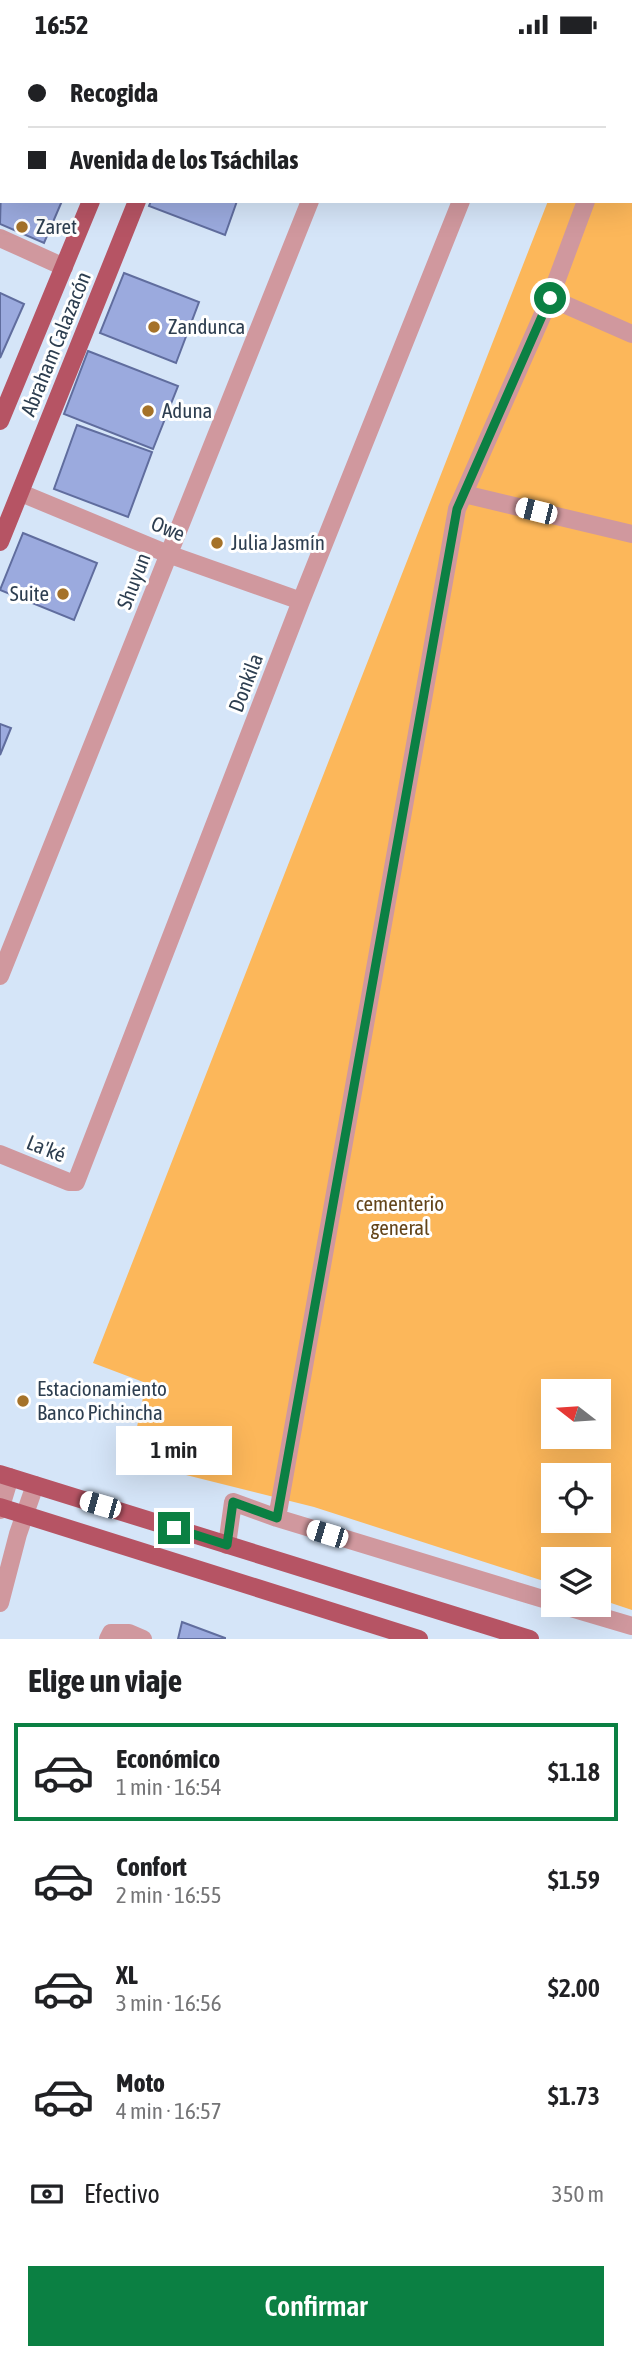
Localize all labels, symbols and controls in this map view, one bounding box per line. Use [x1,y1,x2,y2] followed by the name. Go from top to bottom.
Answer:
[35,10,89,40] text: 16:52
[70,78,158,108] text: Recogida
[70,145,298,175] text: Avenida de los Tsáchilas
[36,214,77,238] place label: Zaret
[14,219,30,235] marker: Zaret
[15,268,95,419] street label: Abraham Calazacón
[534,282,566,314] route start
[168,314,245,338] place label: Zandunca
[146,319,162,335] marker: Zandunca
[162,398,212,422] place label: Aduna
[140,403,156,419] marker: Aduna
[514,496,559,526] car
[148,511,189,546] street label: Owe
[231,530,325,554] place label: Julia Jasmín
[209,535,225,551] marker: Julia Jasmín
[111,549,155,612] street label: Shuyun
[10,581,49,605] place label: Suite
[55,586,71,602] marker: Suite
[223,650,267,715] street label: Donkila
[23,1130,69,1167] street label: La'ké
[356,1191,444,1239] park label: cementerio general
[37,1376,167,1424] place label: Estacionamiento Banco Pichincha
[541,1379,611,1449] north arrow
[541,1379,611,1617] map controls
[15,1393,31,1409] marker: Estacionamiento Banco Pichincha
[116,1427,232,1475] callout: 1 min
[151,1437,197,1463] text: 1 min
[541,1463,611,1533] button: locate
[77,1489,124,1521] car
[158,1512,190,1544] route end
[304,1518,351,1550] car
[541,1547,611,1617] button: layers
[28,1662,182,1699] text: Elige un viaje
[32,1741,95,1804] icon: car
[116,1744,220,1774] text: Económico
[548,1757,600,1787] text: $1.18
[116,1774,222,1800] text: 1 min · 16:54
[32,1849,95,1912] icon: car
[116,1852,187,1882] text: Confort
[548,1865,600,1895] text: $1.59
[116,1882,222,1908] text: 2 min · 16:55
[32,1957,95,2020] icon: car
[116,1960,138,1990] text: XL
[548,1973,600,2003] text: $2.00
[116,1990,222,2016] text: 3 min · 16:56
[32,2065,95,2128] icon: car
[116,2068,165,2098] text: Moto
[548,2081,600,2111] text: $1.73
[116,2098,222,2124] text: 4 min · 16:57
[28,2175,66,2213] icon: cash
[84,2179,160,2209] text: Efectivo
[552,2181,604,2207] text: 350 m
[28,2266,604,2346] button: Confirmar

